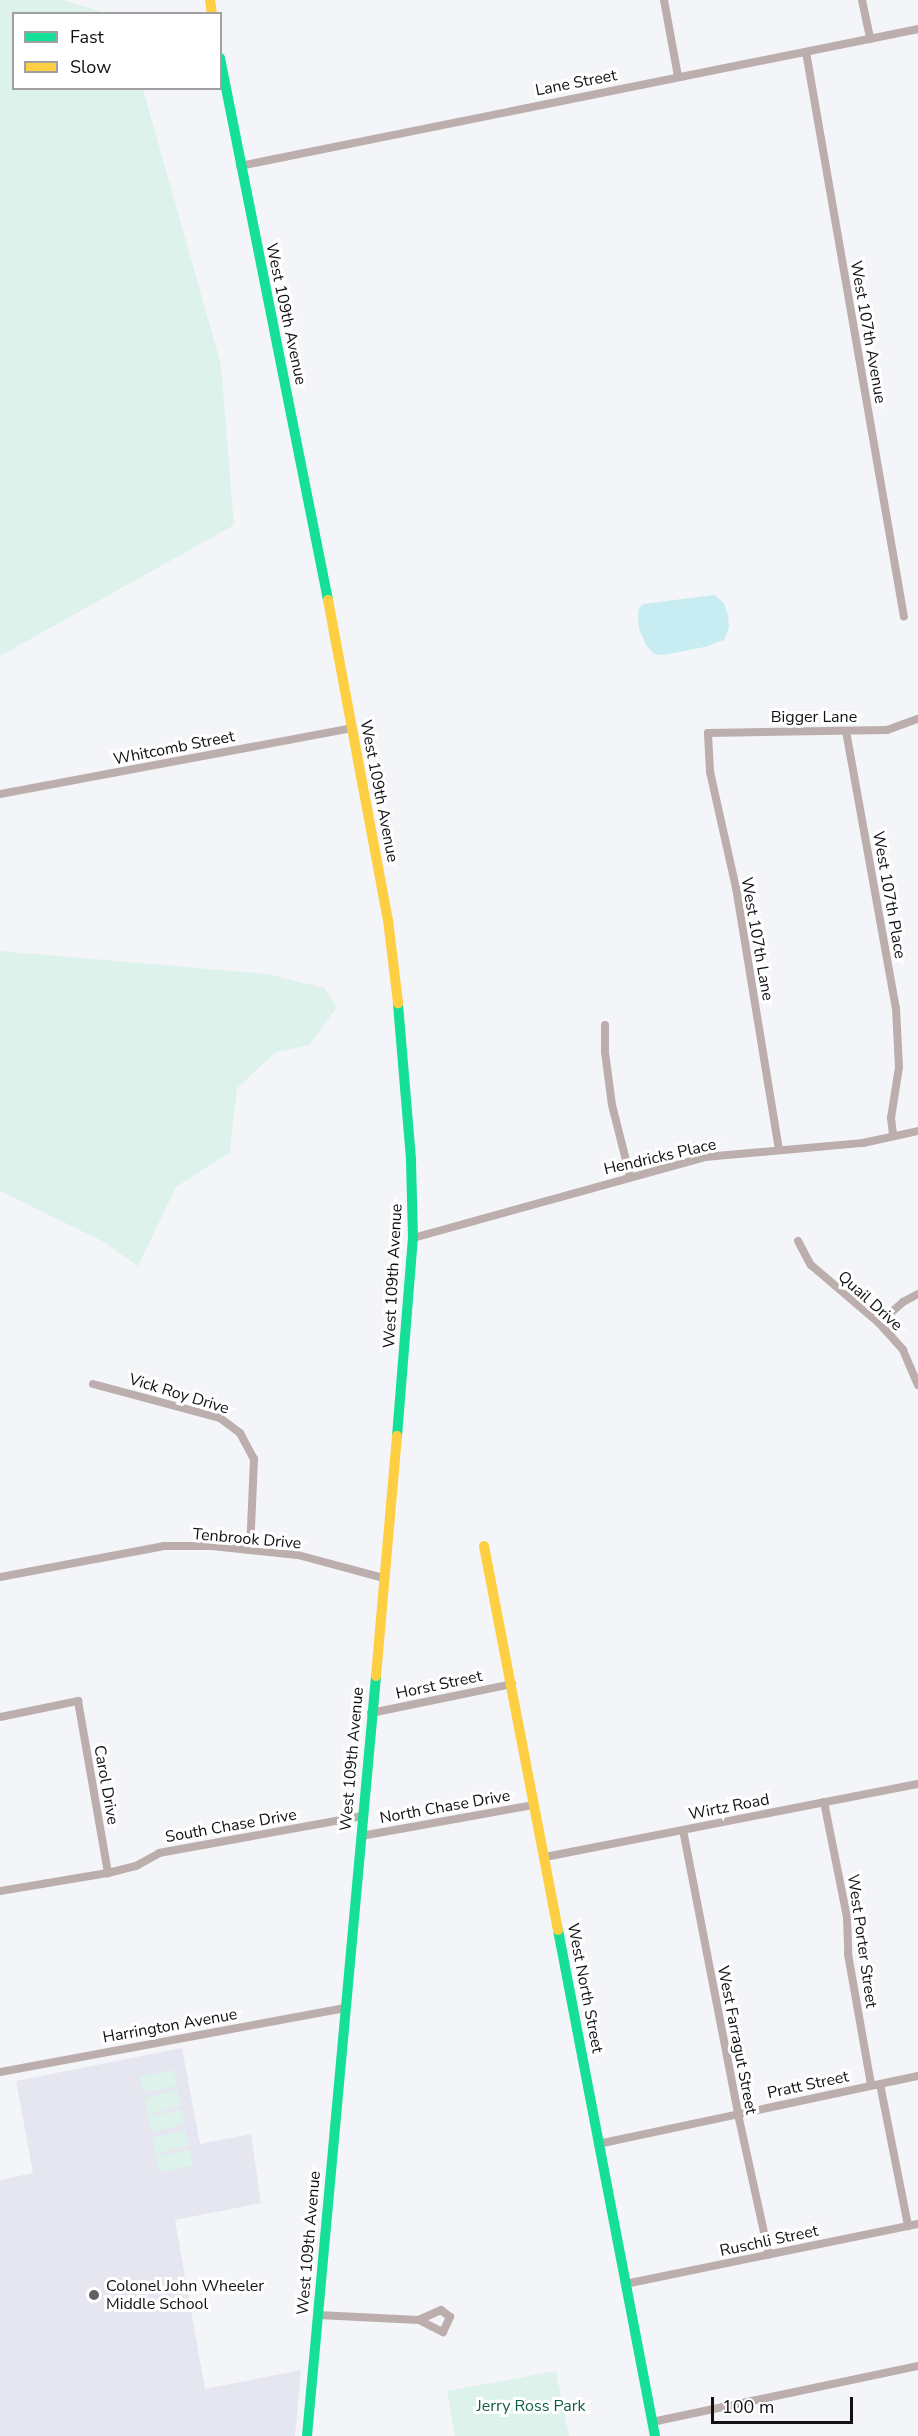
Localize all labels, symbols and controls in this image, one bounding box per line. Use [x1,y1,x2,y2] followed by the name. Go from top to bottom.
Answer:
[12,12,222,90] legend
[70,25,104,49] text: Fast
[70,55,111,79] text: Slow
[534,66,618,100] street label: Lane Street
[262,241,310,387] street label: West 109th Avenue
[846,259,890,405] street label: West 107th Avenue
[771,707,857,727] street label: Bigger Lane
[356,718,402,864] street label: West 109th Avenue
[112,727,236,769] street label: Whitcomb Street
[868,830,910,960] street label: West 107th Place
[737,876,777,1002] street label: West 107th Lane
[602,1135,718,1179] street label: Hendricks Place
[380,1203,406,1349] street label: West 109th Avenue
[834,1267,906,1335] street label: Quail Drive
[127,1370,231,1418] street label: Vick Roy Drive
[192,1525,302,1553] street label: Tenbrook Drive
[394,1666,484,1704] street label: Horst Street
[336,1686,368,1832] street label: West 109th Avenue
[90,1744,122,1826] street label: Carol Drive
[378,1786,512,1828] street label: North Chase Drive
[687,1790,771,1824] street label: Wirtz Road
[164,1805,298,1847] street label: South Chase Drive
[843,1873,881,2009] street label: West Porter Street
[563,1921,607,2055] street label: West North Street
[713,1964,761,2116] street label: West Farragut Street
[101,2005,239,2047] street label: Harrington Avenue
[765,2067,851,2103] street label: Pratt Street
[293,2170,325,2316] street label: West 109th Avenue
[718,2221,820,2261] street label: Ruschli Street
[106,2276,264,2314] place label: Colonel John Wheeler Middle School
[87,2288,101,2302] marker: Colonel John Wheeler Middle School
[714,2385,856,2423] scale bar
[722,2395,774,2419] text: 100 m
[477,2396,585,2416] park label: Jerry Ross Park

